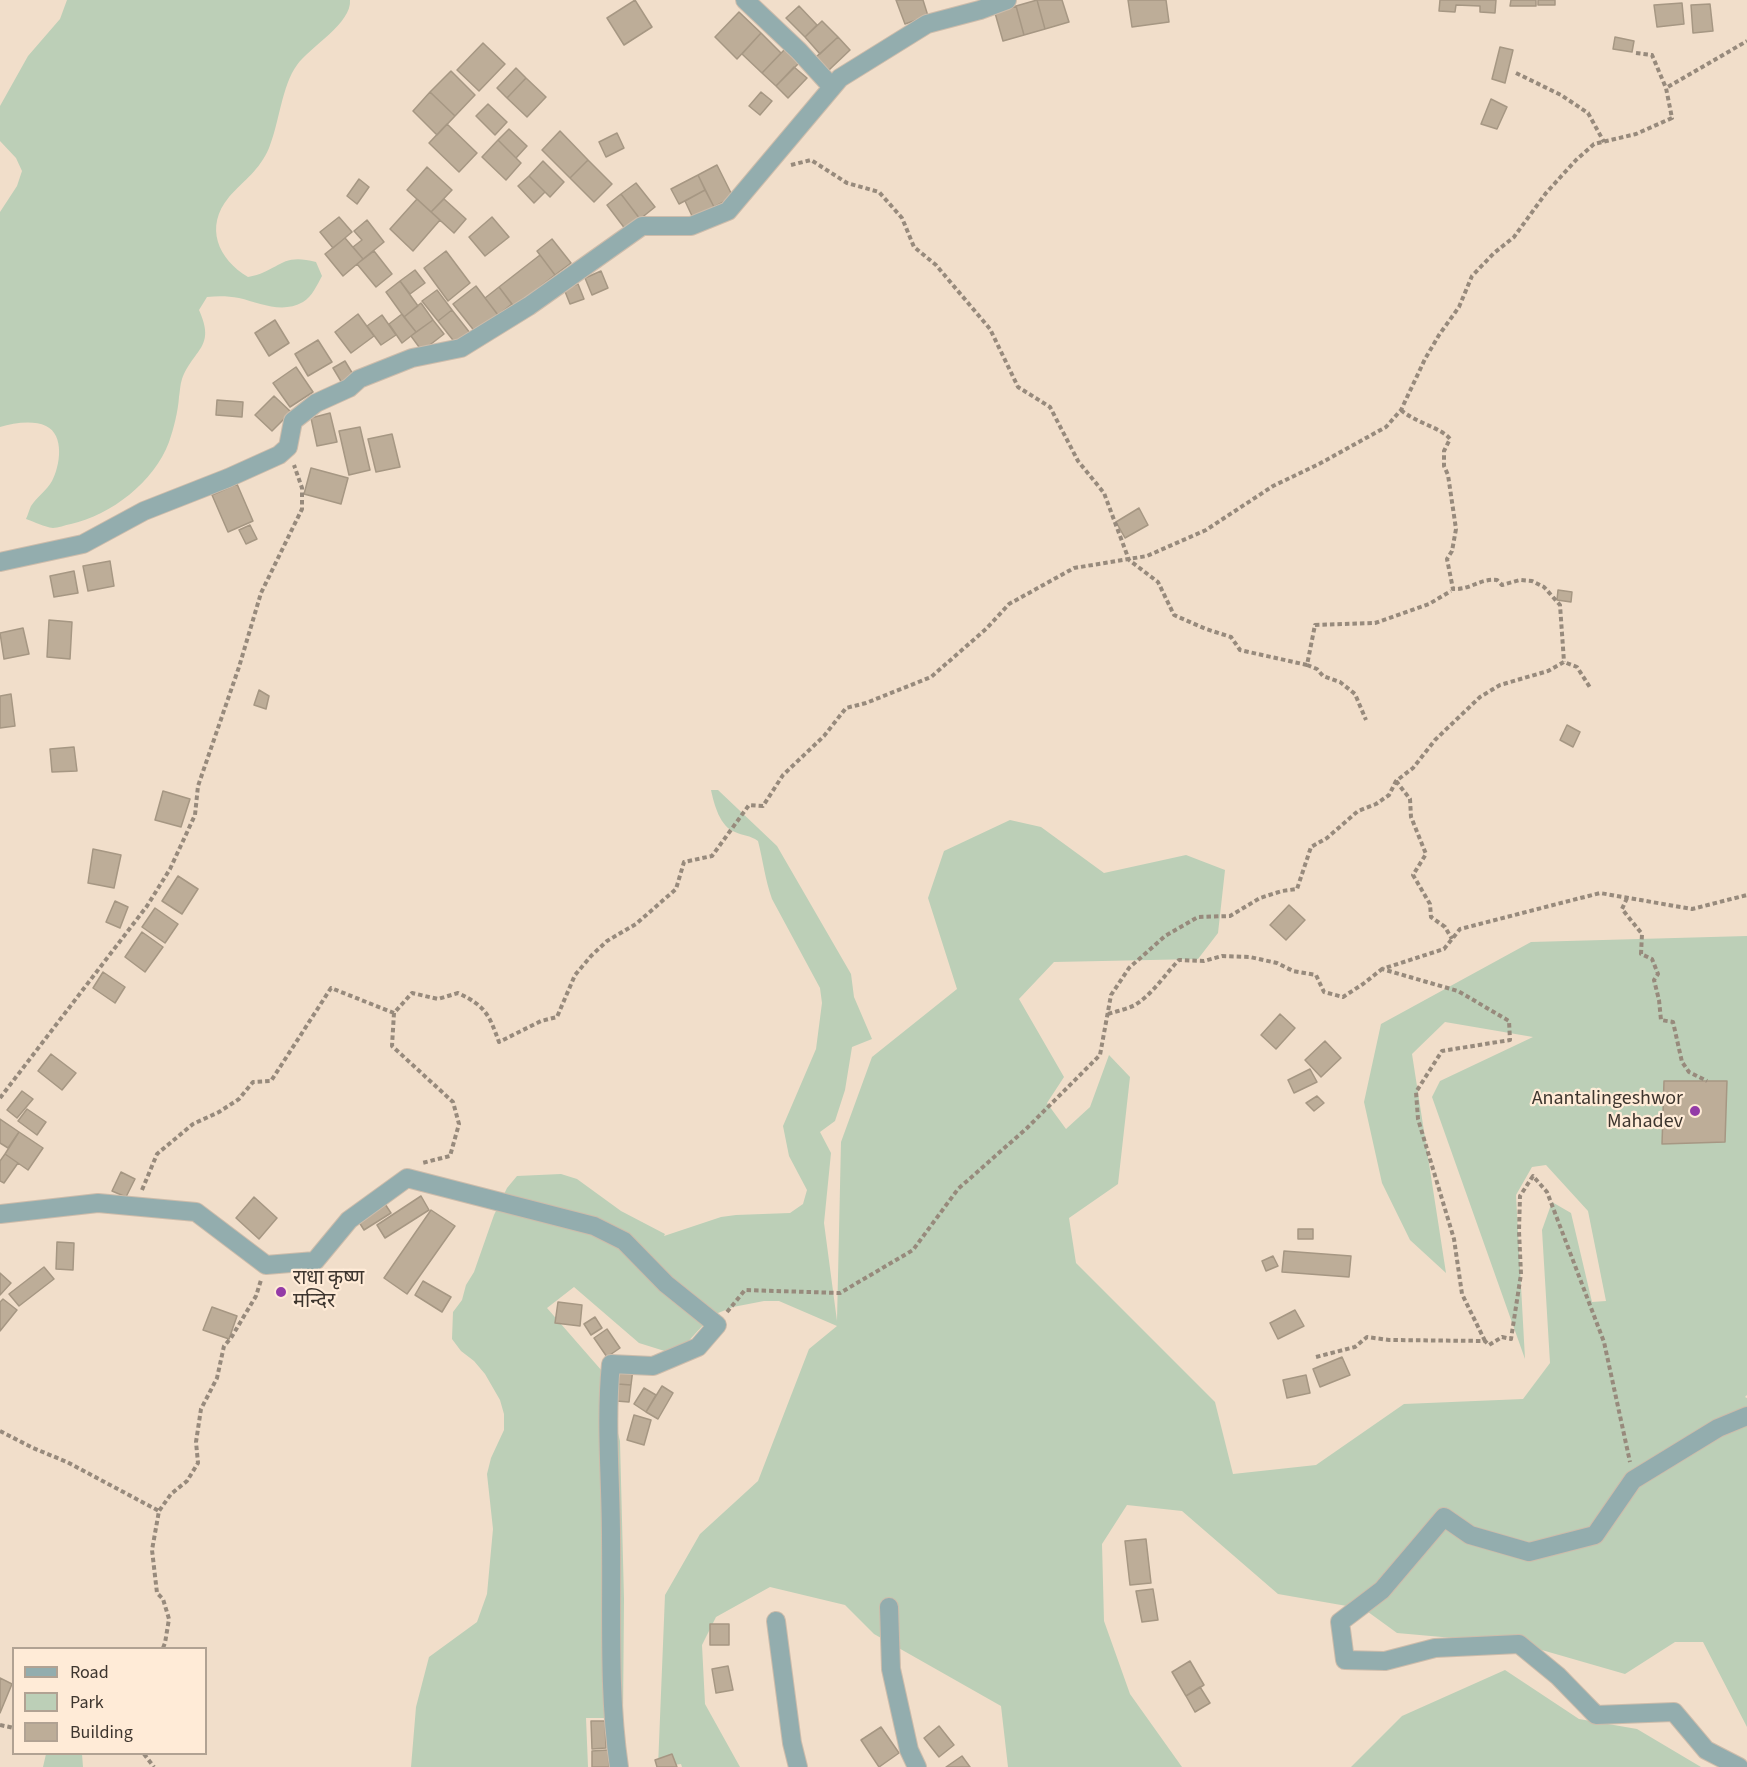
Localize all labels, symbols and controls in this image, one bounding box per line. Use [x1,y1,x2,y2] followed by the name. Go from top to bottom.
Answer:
[1532,1088,1683,1135] place label: Anantalingeshwor Mahadev
[1688,1104,1702,1118] marker: Anantalingeshwor Mahadev
[293,1268,364,1315] place label: राधा कृष्ण मन्दिर
[274,1285,288,1299] marker: राधा कृष्ण मन्दिर
[12,1647,207,1755] legend
[70,1660,109,1685] text: Road
[70,1690,104,1715] text: Park
[70,1720,133,1745] text: Building

